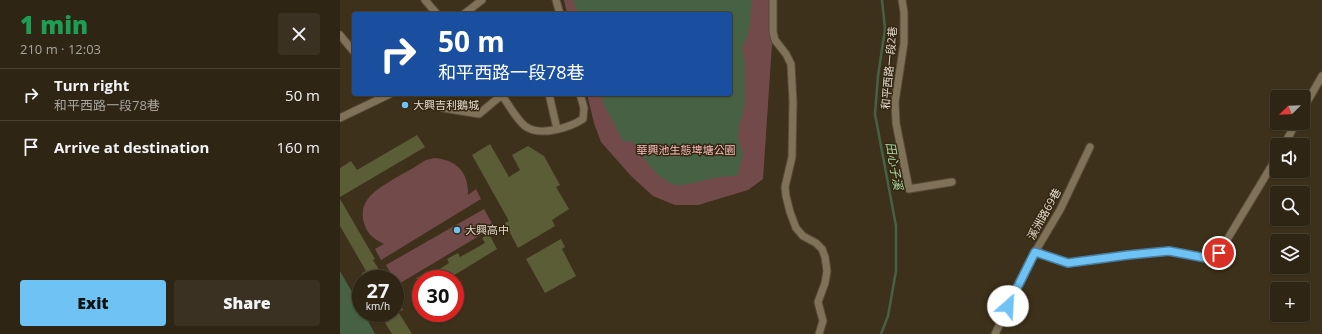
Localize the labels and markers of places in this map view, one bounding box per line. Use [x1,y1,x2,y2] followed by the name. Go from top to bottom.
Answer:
[413,97,479,112] place label: 大興吉利鵝城
[400,100,410,110] marker: 大興吉利鵝城
[465,222,509,237] place label: 大興高中
[452,225,462,235] marker: 大興高中
[1202,236,1236,270] pin

